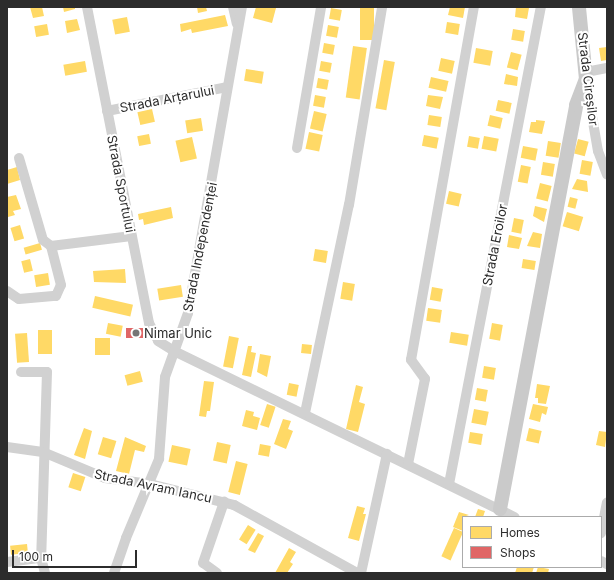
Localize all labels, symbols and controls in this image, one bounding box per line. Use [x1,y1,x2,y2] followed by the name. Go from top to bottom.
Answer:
[575,31,601,127] street label: Strada Cireșilor
[118,82,216,116] street label: Strada Arțarului
[104,134,138,234] street label: Strada Sportului
[180,181,220,313] street label: Strada Independenței
[479,203,511,287] street label: Strada Eroilor
[144,325,212,341] place label: Nimar Unic
[131,328,141,338] marker: Nimar Unic
[93,466,213,506] street label: Strada Avram Iancu
[462,516,602,568] legend
[500,525,540,540] text: Homes
[14,542,139,568] scale bar
[500,545,536,560] text: Shops
[19,549,53,564] text: 100 m

